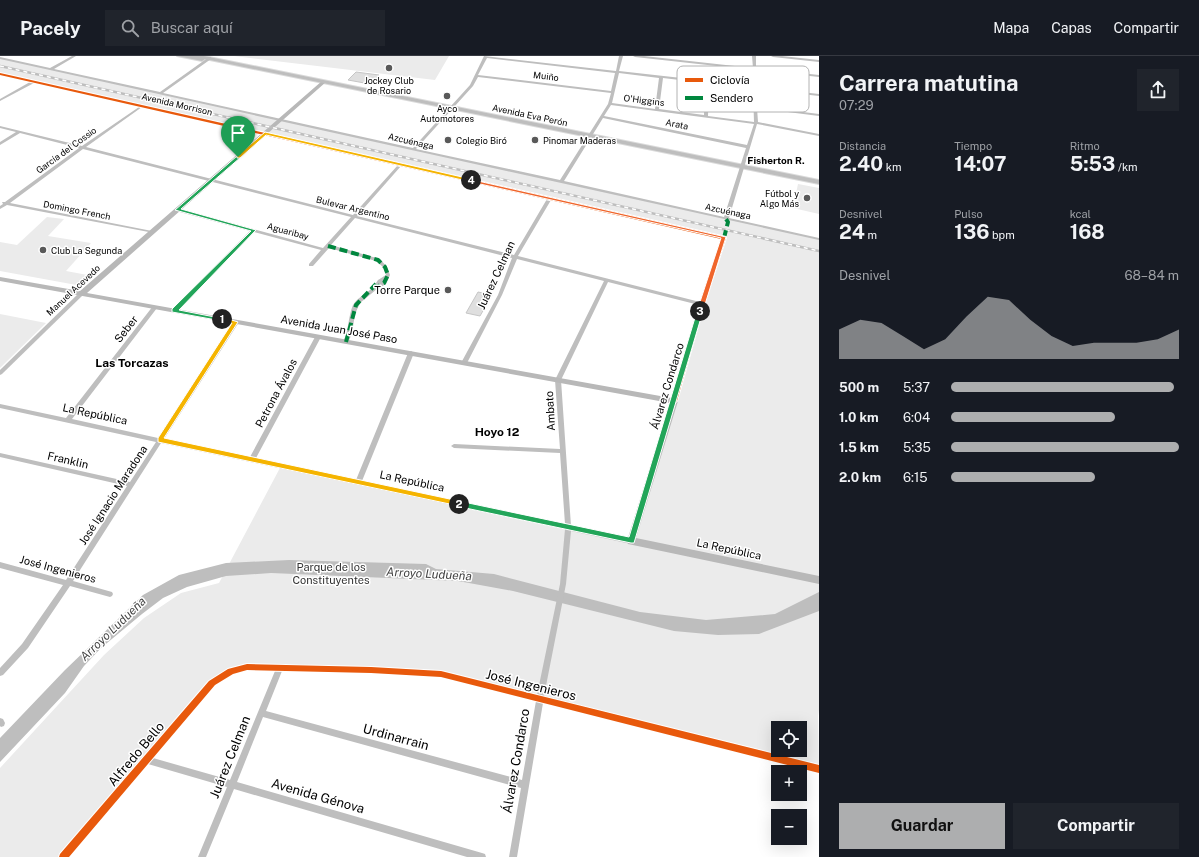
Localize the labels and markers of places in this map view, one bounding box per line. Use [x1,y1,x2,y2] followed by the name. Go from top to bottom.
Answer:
[384,63,394,73] marker: Jockey Club de Rosario
[364,75,414,96] place label: Jockey Club de Rosario
[442,91,452,101] marker: Ayco Automotores
[420,103,475,124] place label: Ayco Automotores
[221,116,255,157] pin
[443,135,453,145] marker: Colegio Biró
[456,135,507,146] place label: Colegio Biró
[530,135,540,145] marker: Pinomar Maderas
[543,135,616,146] place label: Pinomar Maderas
[461,170,481,190] pin: 4
[760,188,799,209] place label: Fútbol y Algo Más
[802,193,812,203] marker: Fútbol y Algo Más
[38,245,48,255] marker: Club La Segunda
[51,245,122,256] place label: Club La Segunda
[374,284,440,296] place label: Torre Parque
[443,285,453,295] marker: Torre Parque
[690,301,710,321] pin: 3
[212,309,232,329] pin: 1
[449,494,469,514] pin: 2

